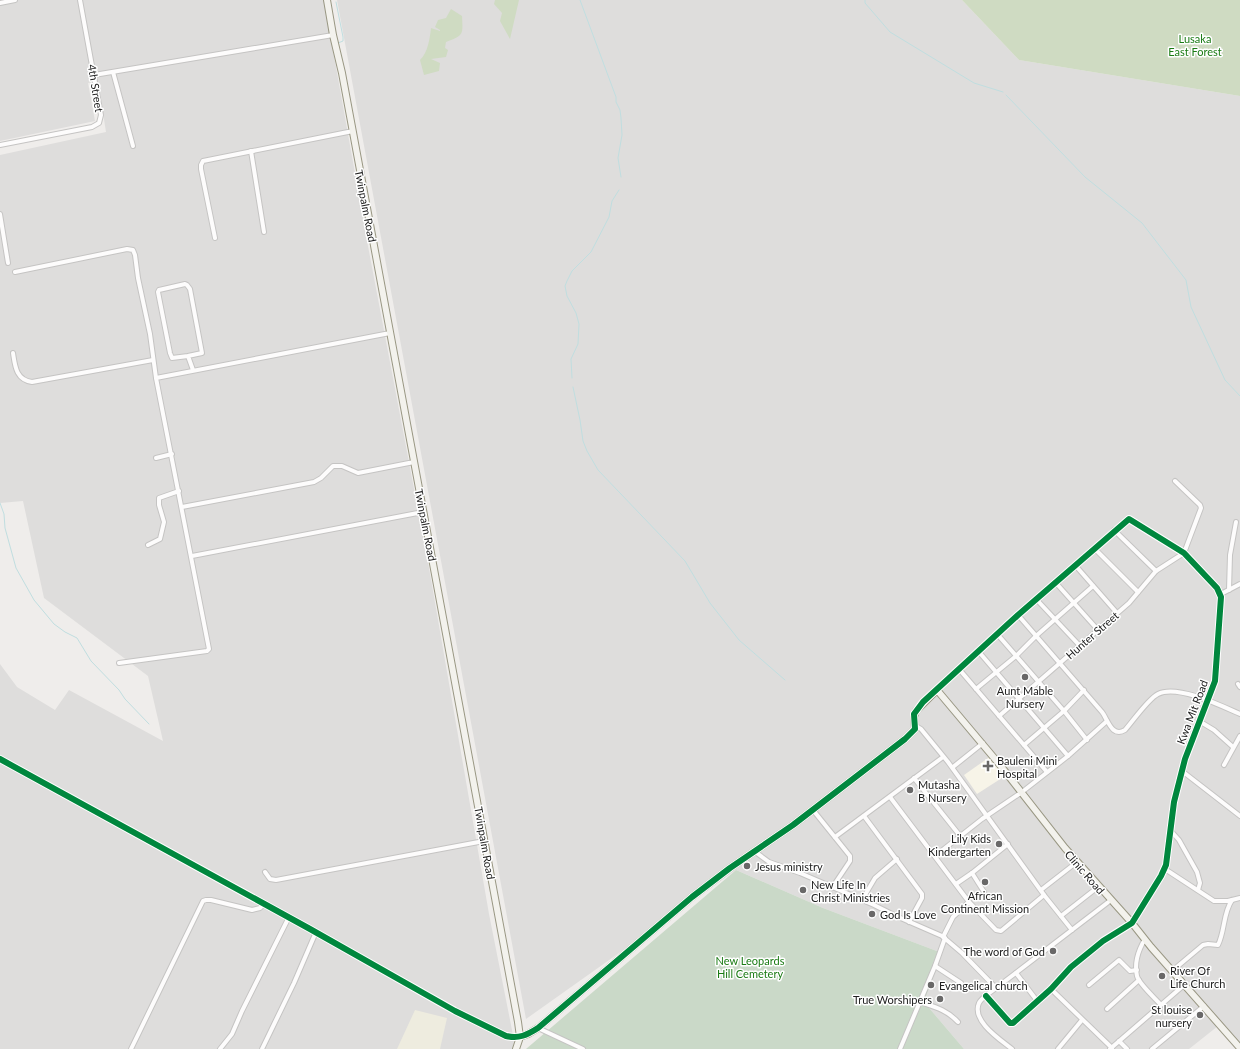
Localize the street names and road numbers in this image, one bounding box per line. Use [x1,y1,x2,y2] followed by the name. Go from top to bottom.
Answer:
[86,63,106,113] street label: 4th Street
[353,169,379,243] street label: Twinpalm Road
[413,488,439,562] street label: Twinpalm Road
[1063,608,1121,661] street label: Hunter Street
[1174,678,1210,746] street label: Kwa Mit Road
[472,806,498,880] street label: Twinpalm Road
[1062,847,1108,897] street label: Clinic Road

